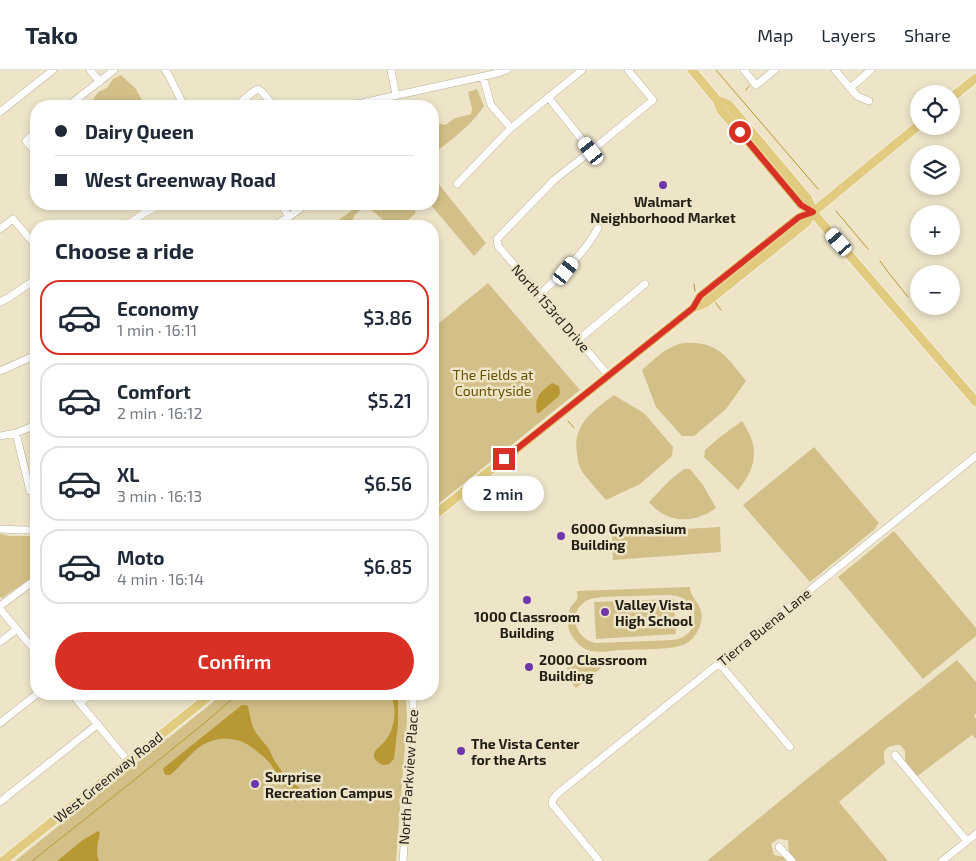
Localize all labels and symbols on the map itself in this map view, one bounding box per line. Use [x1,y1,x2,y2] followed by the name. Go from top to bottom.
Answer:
[729,121,751,143] route start
[575,135,606,167] car
[657,179,669,191] marker: Walmart Neighborhood Market
[590,193,736,226] place label: Walmart Neighborhood Market
[823,226,854,258] car
[550,255,581,287] car
[508,261,594,355] street label: North 153rd Drive
[453,366,533,399] park label: The Fields at Countryside
[493,448,515,470] route end
[463,476,545,512] callout: 2 min
[571,520,686,553] place label: 6000 Gymnasium Building
[555,530,567,542] marker: 6000 Gymnasium Building
[714,584,814,670] street label: Tierra Buena Lane
[521,594,533,606] marker: 1000 Classroom Building
[615,596,693,629] place label: Valley Vista High School
[599,606,611,618] marker: Valley Vista High School
[474,608,580,641] place label: 1000 Classroom Building
[539,651,647,684] place label: 2000 Classroom Building
[523,661,535,673] marker: 2000 Classroom Building
[395,709,421,845] street label: North Parkview Place
[50,728,166,826] street label: West Greenway Road
[471,735,580,768] place label: The Vista Center for the Arts
[455,745,467,757] marker: The Vista Center for the Arts
[265,768,393,801] place label: Surprise Recreation Campus
[249,778,261,790] marker: Surprise Recreation Campus

